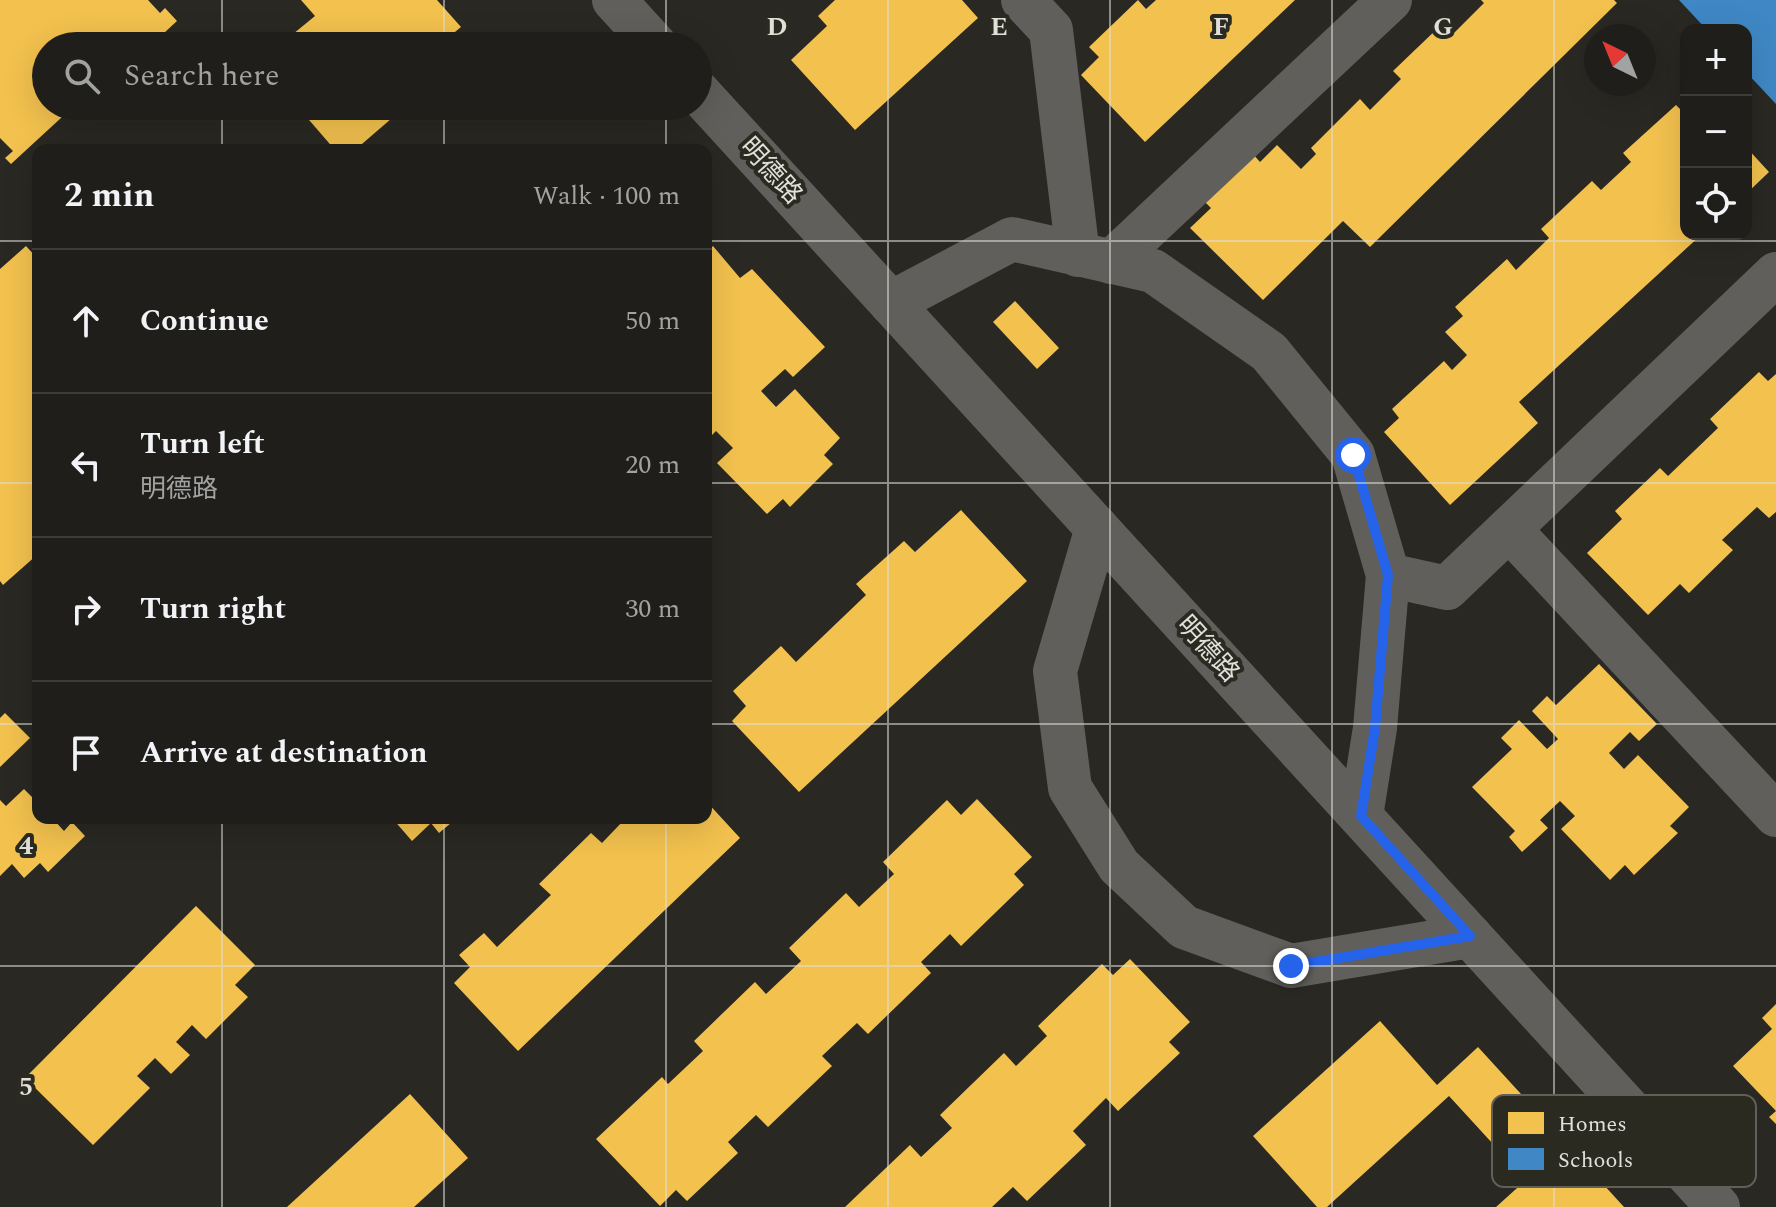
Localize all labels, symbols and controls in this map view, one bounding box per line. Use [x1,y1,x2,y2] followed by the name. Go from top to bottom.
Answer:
[767,7,787,47] text: D
[990,7,1008,47] text: E
[1213,7,1229,47] text: F
[1433,7,1453,47] text: G
[1584,24,1656,96] north arrow
[1680,24,1752,240] map controls
[1680,24,1752,96] button: +
[32,32,712,120] search box
[124,53,280,99] text: Search here
[60,54,104,98] icon: search
[1680,96,1752,168] button: −
[730,129,812,213] street label: 明德路
[1680,168,1752,240] button: locate
[64,170,154,222] text: 2 min
[533,176,680,216] text: Walk · 100 m
[140,298,269,344] text: Continue
[64,299,108,343] icon: ahead
[625,301,680,341] text: 50 m
[140,421,265,467] text: Turn left
[1335,437,1371,473] route start
[64,443,108,487] icon: left
[625,445,680,485] text: 20 m
[140,469,218,509] text: 明德路
[140,586,286,632] text: Turn right
[64,587,108,631] icon: right
[625,589,680,629] text: 30 m
[1167,607,1249,691] street label: 明德路
[140,730,427,776] text: Arrive at destination
[64,731,108,775] icon: arrive
[19,826,34,866] text: 4
[1273,948,1309,984] route end
[19,1067,33,1107] text: 5
[1492,1095,1756,1187] legend
[1558,1108,1627,1141] text: Homes
[1558,1144,1633,1177] text: Schools

